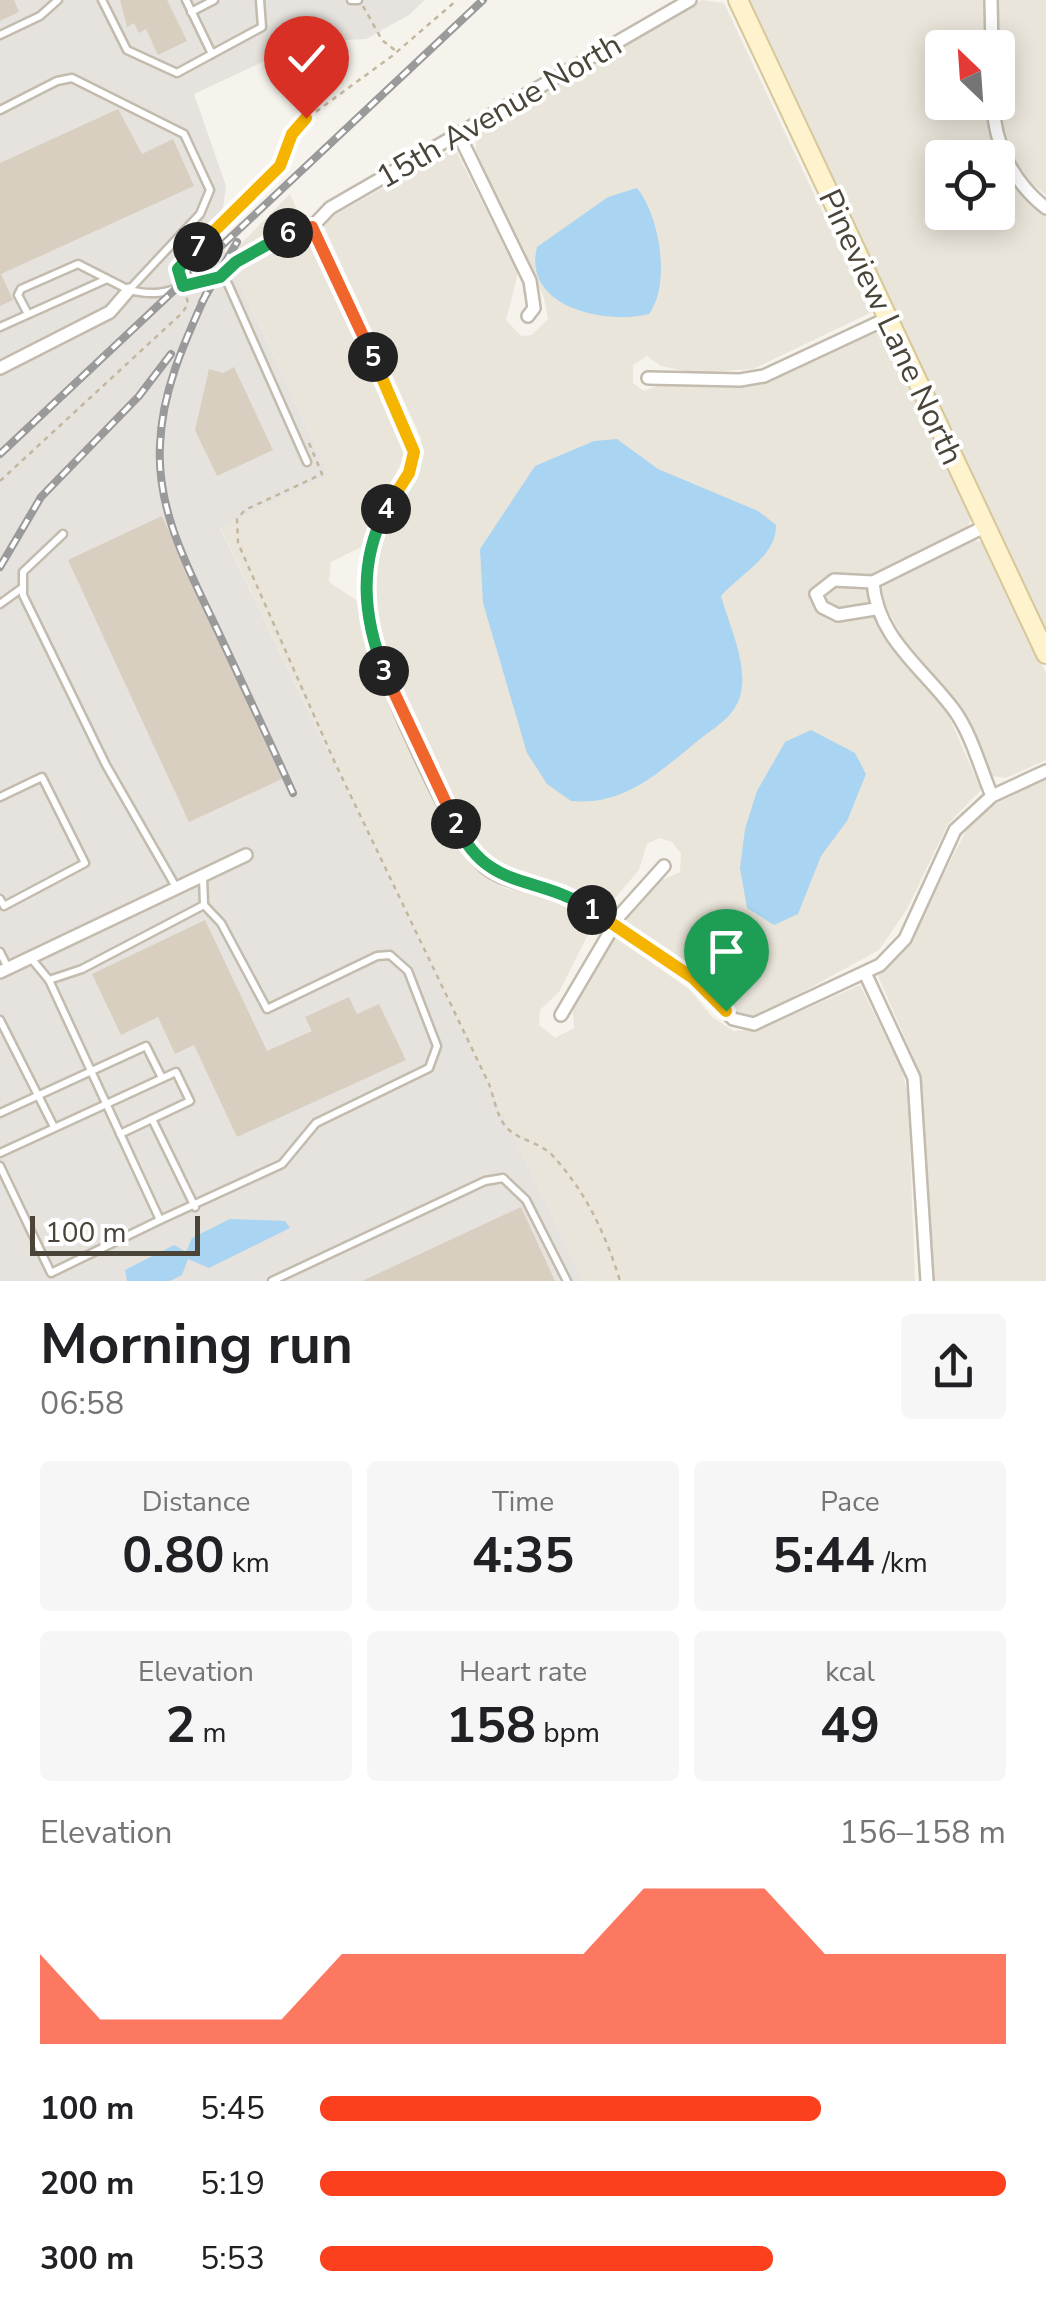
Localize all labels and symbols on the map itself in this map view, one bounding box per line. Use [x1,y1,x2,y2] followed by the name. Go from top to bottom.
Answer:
[264,16,349,119] pin
[369,23,629,199] street label: 15th Avenue North
[925,30,1015,120] north arrow
[808,182,974,472] street label: Pineview Lane North
[263,208,313,258] pin: 6
[173,222,223,272] pin: 7
[348,332,398,382] pin: 5
[361,484,411,534] pin: 4
[359,646,409,696] pin: 3
[431,799,481,849] pin: 2
[567,885,617,935] pin: 1
[684,909,769,1012] pin
[30,1211,200,1256] scale bar

